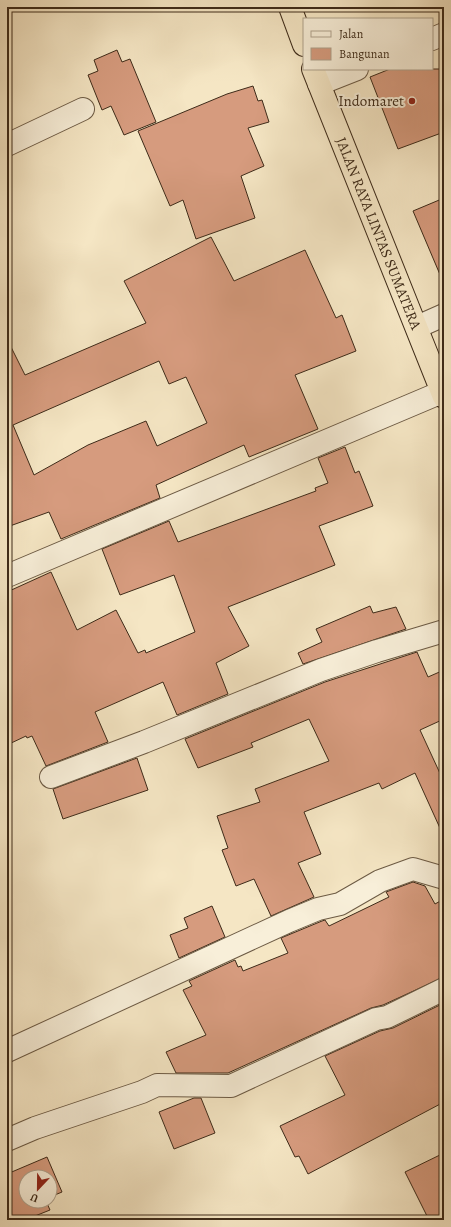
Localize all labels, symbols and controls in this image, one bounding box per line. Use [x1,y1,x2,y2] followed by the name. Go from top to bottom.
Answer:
[303,18,433,70] legend
[339,26,364,42] text: Jalan
[339,46,390,62] text: Bangunan
[338,91,404,111] place label: Indomaret
[407,96,417,106] marker: Indomaret
[331,134,426,333] street label: JALAN RAYA LINTAS SUMATERA
[18,1169,58,1209] north arrow
[28,1189,41,1206] text: U

